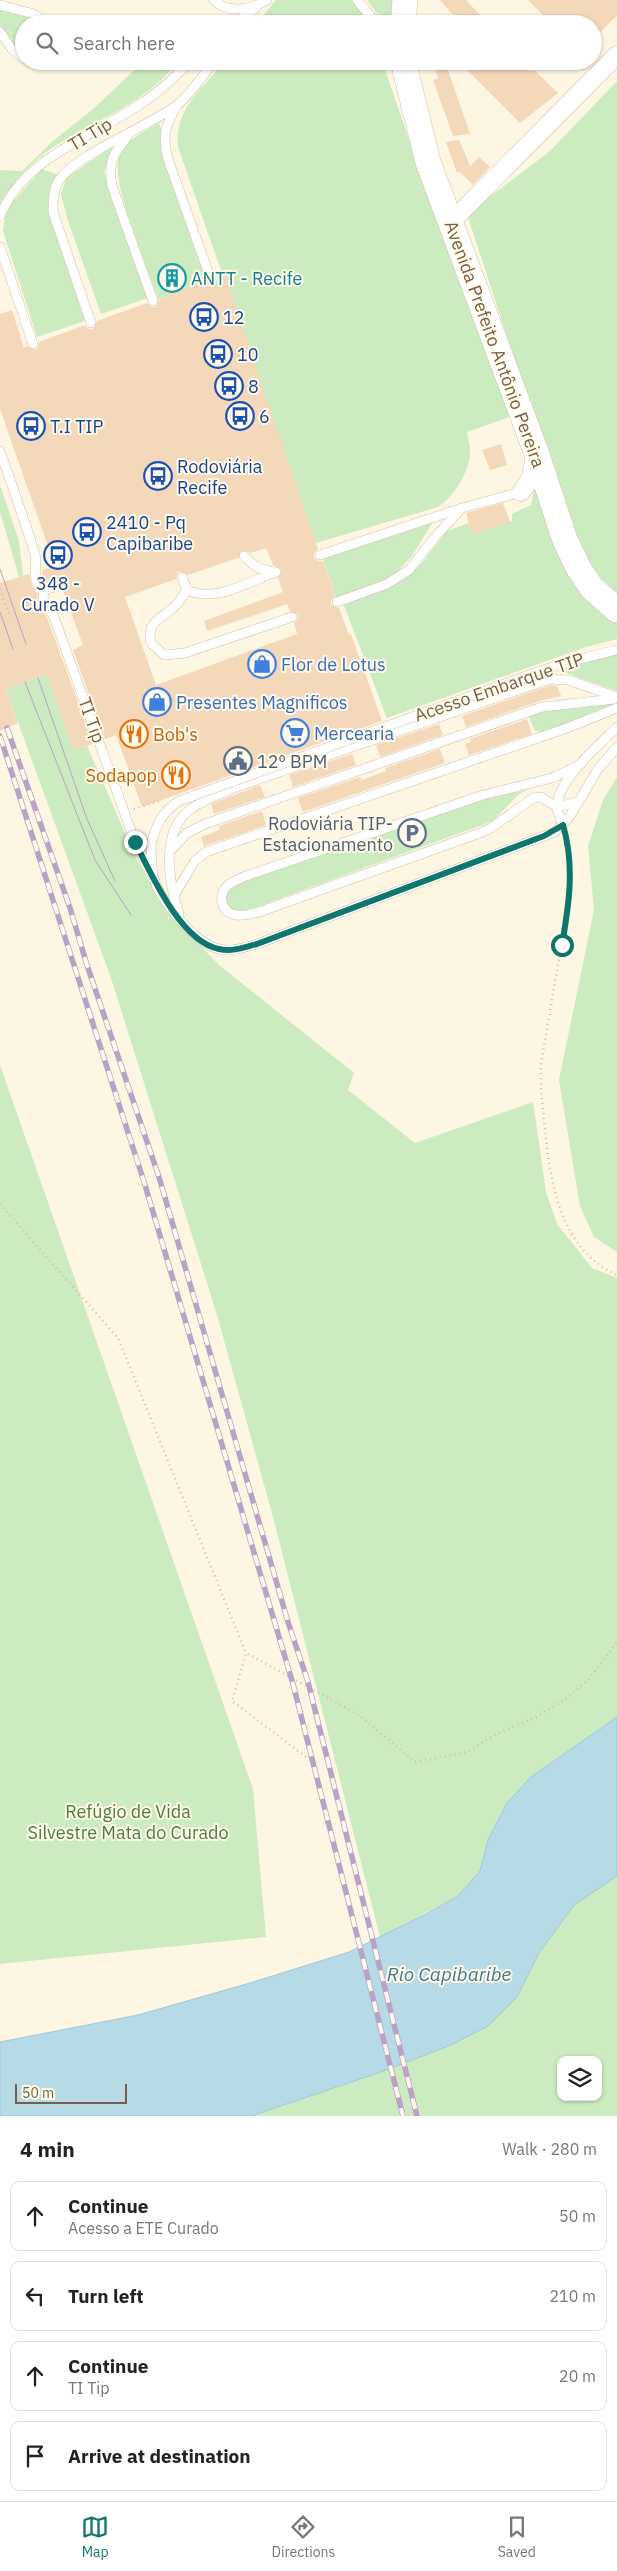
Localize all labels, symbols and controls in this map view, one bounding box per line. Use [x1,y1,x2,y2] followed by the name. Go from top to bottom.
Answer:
[15,15,602,70] search box
[33,29,61,57] icon: search
[73,31,175,55] text: Search here
[64,112,116,156] street label: TI Tip
[440,217,551,471] street label: Avenida Prefeito Antônio Pereira
[157,263,187,293] building icon: ANTT - Recife
[191,267,302,290] place label: ANTT - Recife
[189,302,219,332] bus stop icon: 12
[223,306,245,329] place label: 12
[203,339,233,369] bus stop icon: 10
[237,343,259,366] place label: 10
[214,371,244,401] bus stop icon: 8
[248,375,259,398] place label: 8
[225,401,255,431] bus stop icon: 6
[259,405,270,428] place label: 6
[16,411,46,441] bus stop icon: T.I TIP
[50,415,104,438] place label: T.I TIP
[177,455,263,499] place label: Rodoviária Recife
[143,461,173,491] bus stop icon: Rodoviária Recife
[106,511,193,555] place label: 2410 - Pq Capibaribe
[72,517,102,547] bus stop icon: 2410 - Pq Capibaribe
[43,540,73,570] bus stop icon: 348 - Curado V
[21,572,95,616] place label: 348 - Curado V
[411,647,587,727] street label: Acesso Embarque TIP
[247,649,277,679] shop icon: Flor de Lotus
[281,653,386,676] place label: Flor de Lotus
[142,687,172,717] shop icon: Presentes Magnificos
[176,691,348,714] place label: Presentes Magnificos
[73,694,111,746] street label: TI Tip
[280,718,310,748] supermarket icon: Mercearia
[119,719,149,749] restaurant icon: Bob's
[314,722,395,745] place label: Mercearia
[153,723,198,746] place label: Bob's
[223,746,253,776] public building icon: 12º BPM
[257,750,327,773] place label: 12º BPM
[161,760,191,790] restaurant icon: Sodapop
[85,764,157,787] place label: Sodapop
[262,812,393,856] place label: Rodoviária TIP- Estacionamento
[397,818,427,848] parking icon: Rodoviária TIP- Estacionamento
[124,831,147,854] route end
[551,934,574,957] route start
[27,1800,229,1844] park label: Refúgio de Vida Silvestre Mata do Curado
[387,1962,512,1986] water label: Rio Capibaribe
[557,2056,602,2101] map controls
[557,2056,602,2101] button: layers
[15,2081,128,2104] scale bar
[22,2084,54,2102] text: 50 m
[20,2135,75,2163] text: 4 min
[502,2139,597,2159] text: Walk · 280 m
[68,2194,148,2218] text: Continue
[21,2202,49,2230] icon: ahead
[559,2206,596,2226] text: 50 m
[68,2218,219,2238] text: Acesso a ETE Curado
[21,2282,49,2310] icon: left
[68,2284,144,2308] text: Turn left
[549,2286,596,2306] text: 210 m
[68,2354,148,2378] text: Continue
[21,2362,49,2390] icon: ahead
[559,2366,596,2386] text: 20 m
[68,2378,110,2398] text: TI Tip
[21,2442,49,2470] icon: arrive
[68,2444,251,2468] text: Arrive at destination
[81,2513,109,2561] tab: Map
[272,2513,335,2561] tab: Directions
[498,2513,536,2561] tab: Saved

